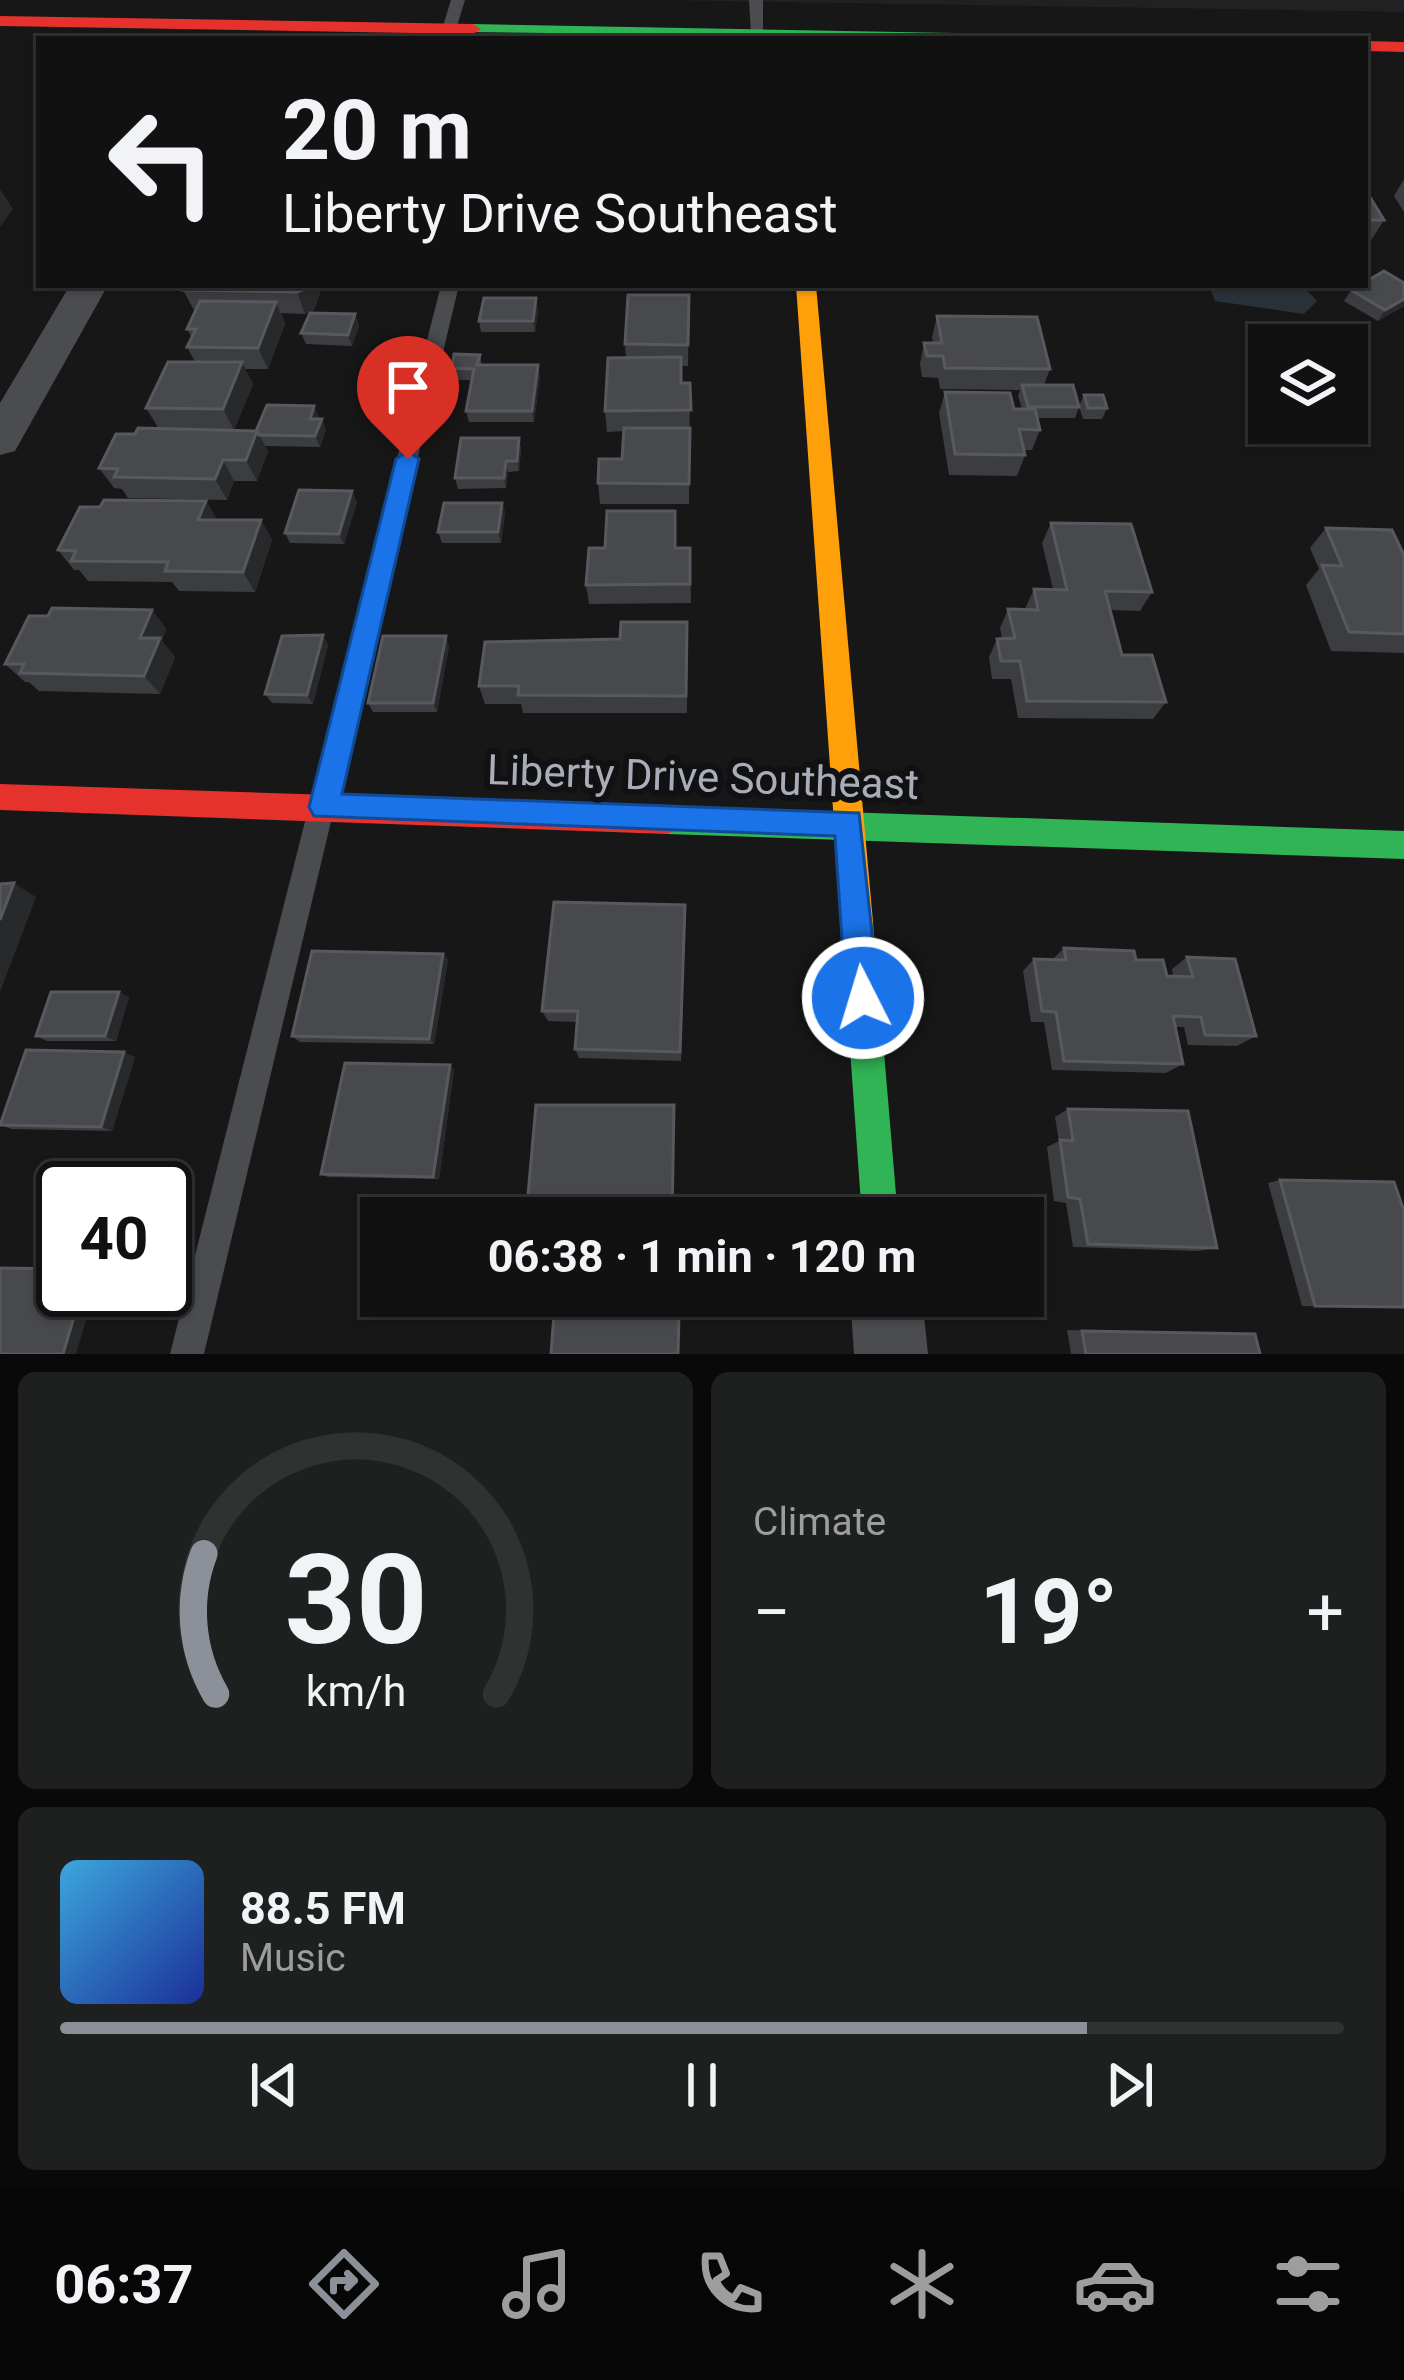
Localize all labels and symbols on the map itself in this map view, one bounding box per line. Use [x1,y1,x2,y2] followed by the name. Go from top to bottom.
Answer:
[357,336,459,459] pin
[486,745,920,809] street label: Liberty Drive Southeast
[800,935,926,1061] position arrow
[36,1161,192,1317] speed limit sign: 40

